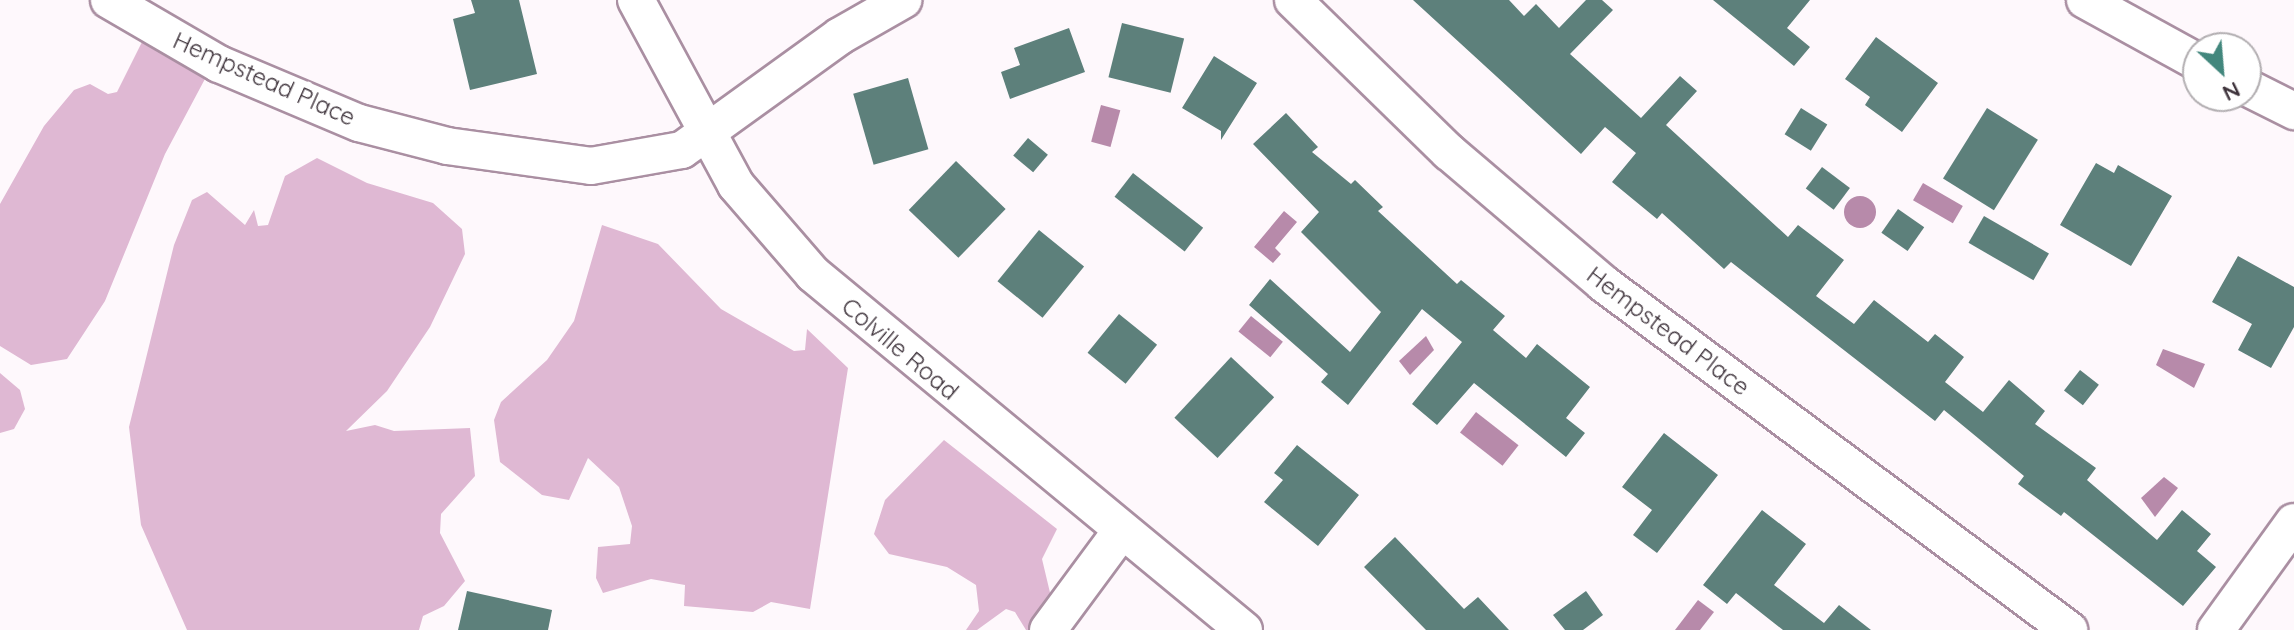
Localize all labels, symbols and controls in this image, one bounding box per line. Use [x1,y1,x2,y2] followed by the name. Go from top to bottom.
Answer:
[169,26,359,132] street label: Hempstead Place
[2182,32,2262,112] north arrow
[2218,76,2245,108] text: N
[1581,260,1755,402] street label: Hempstead Place
[836,292,964,406] street label: Colville Road

